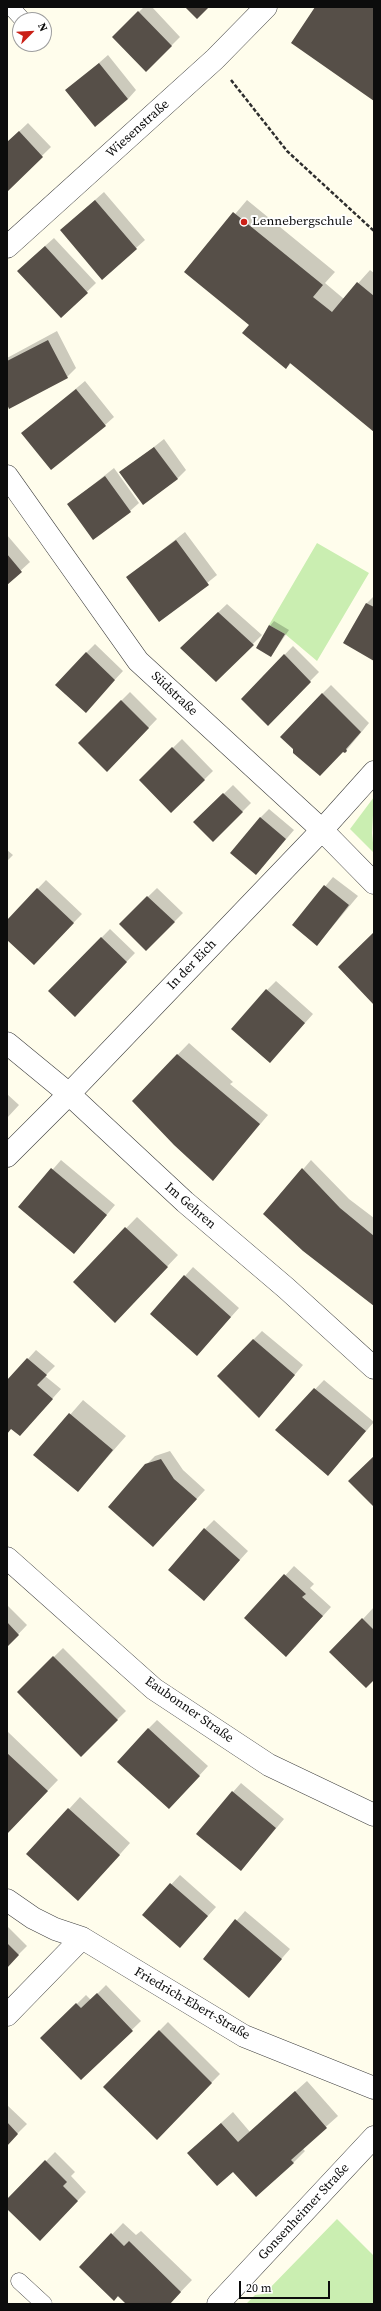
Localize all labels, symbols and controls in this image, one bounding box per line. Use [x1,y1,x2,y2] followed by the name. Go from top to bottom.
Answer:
[12,12,52,52] north arrow
[34,21,51,34] text: N
[103,97,173,161] street label: Wiesenstraße
[252,214,353,230] place label: Lennebergschule
[239,217,249,227] marker: Lennebergschule
[148,669,200,719] street label: Südstraße
[164,937,220,993] street label: In der Eich
[161,1180,219,1232] street label: Im Gehren
[142,1674,236,1746] street label: Eaubonner Straße
[131,1964,253,2044] street label: Friedrich-Ebert-Straße
[255,2161,353,2263] street label: Gonsenheimer Straße
[241,2273,332,2299] scale bar
[246,2280,272,2296] text: 20 m

